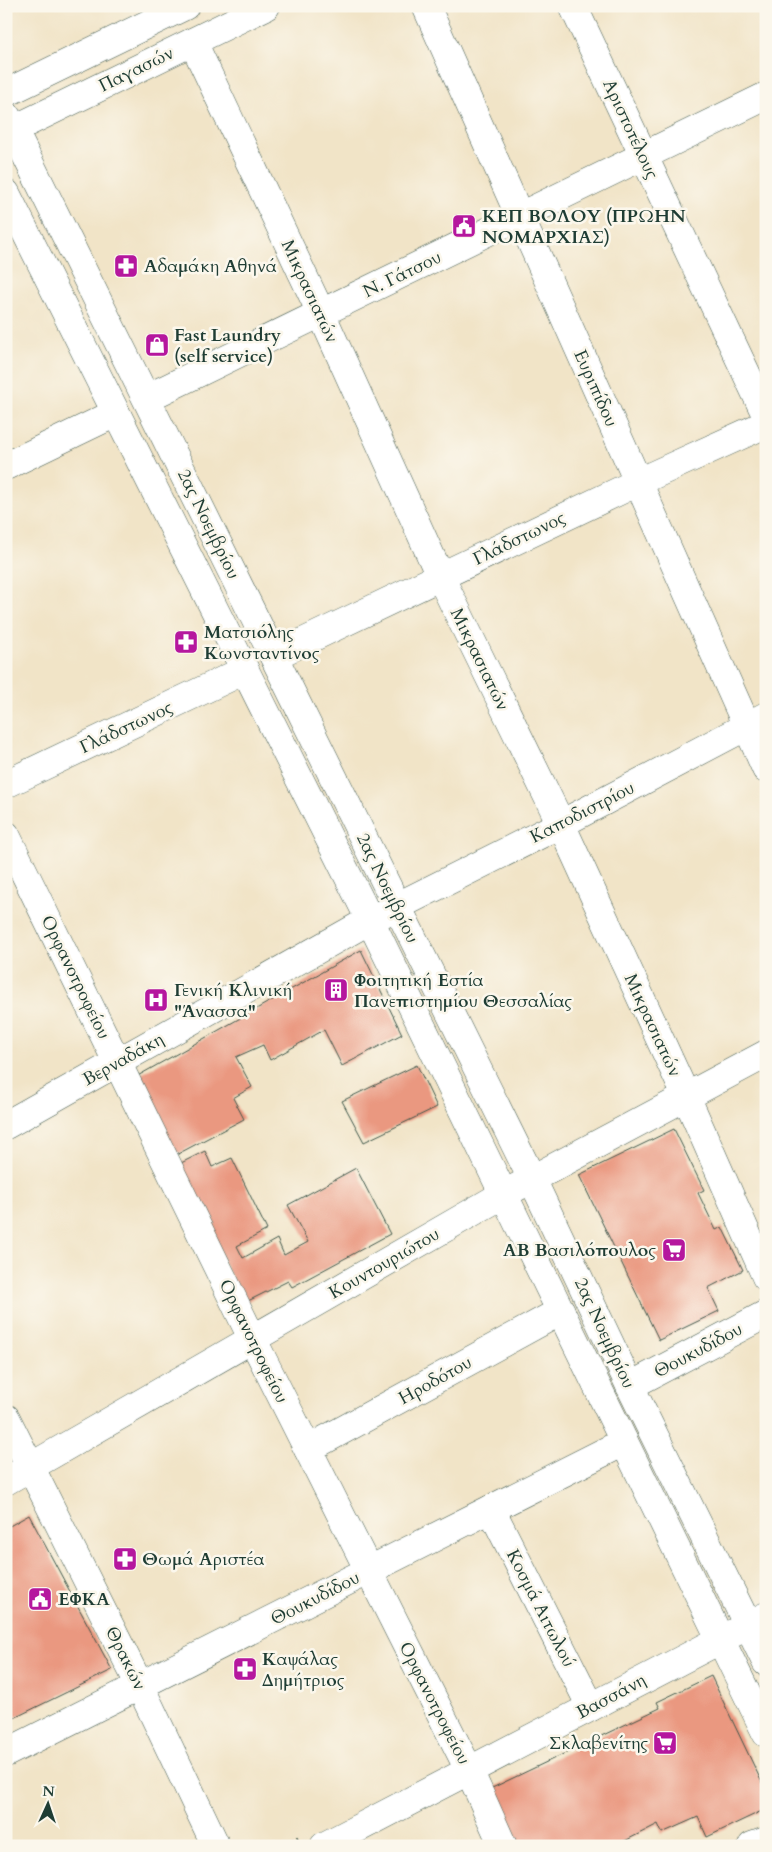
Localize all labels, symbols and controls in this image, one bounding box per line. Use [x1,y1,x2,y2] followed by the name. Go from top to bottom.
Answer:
[95,41,178,98] street label: Παγασών
[597,75,665,183] street label: Αριστοτέλους
[482,204,686,250] place label: ΚΕΠ ΒΟΛΟΥ (ΠΡΩΗΝ ΝΟΜΑΡΧΙΑΣ)
[451,213,477,239] public building icon: ΚΕΠ ΒΟΛΟΥ (ΠΡΩΗΝ ΝΟΜΑΡΧΙΑΣ)
[275,236,344,347] street label: Μικρασιατών
[359,245,446,304] street label: Ν. Γάτσου
[113,253,139,279] pharmacy icon: Αδαμάκη Αθηνά
[144,254,278,279] place label: Αδαμάκη Αθηνά
[174,323,282,369] place label: Fast Laundry (self service)
[144,332,170,358] shop icon: Fast Laundry (self service)
[567,346,624,431] street label: Ευριπίδου
[171,465,246,583] street label: 2ας Νοεμβρίου
[469,505,570,572] street label: Γλάδστωνος
[444,604,515,715] street label: Μικρασιατών
[204,620,320,666] place label: Ματσιόλης Κωνσταντίνος
[173,629,199,655] pharmacy icon: Ματσιόλης Κωνσταντίνος
[76,695,177,760] street label: Γλάδστωνος
[526,775,639,850] street label: Καποδιστρίου
[350,829,425,947] street label: 2ας Νοεμβρίου
[35,911,116,1043] street label: Ορφανοτροφείου
[354,968,572,1014] place label: Φοιτητική Εστία Πανεπιστημίου Θεσσαλίας
[618,970,687,1081] street label: Μικρασιατών
[323,977,349,1003] building icon: Φοιτητική Εστία Πανεπιστημίου Θεσσαλίας
[174,978,293,1024] place label: Γενική Κλινική "Άνασσα"
[143,987,169,1013] hospital icon: Γενική Κλινική "Άνασσα"
[78,1027,168,1092] street label: Βερναδάκη
[324,1222,444,1305] street label: Κουντουριώτου
[661,1237,687,1263] supermarket icon: ΑΒ Βασιλόπουλος
[503,1238,656,1263] place label: ΑΒ Βασιλόπουλος
[568,1274,641,1392] street label: 2ας Νοεμβρίου
[213,1275,294,1407] street label: Ορφανοτροφείου
[650,1317,747,1384] street label: Θουκυδίδου
[394,1350,476,1411] street label: Ηροδότου
[500,1545,581,1671] street label: Κοσμά Αιτωλού
[112,1546,138,1572] pharmacy icon: Θωμά Αριστέα
[142,1547,265,1572] place label: Θωμά Αριστέα
[266,1565,364,1632] street label: Θουκυδίδου
[27,1586,53,1612] public building icon: ΕΦΚΑ
[58,1587,110,1612] place label: ΕΦΚΑ
[99,1622,152,1694] street label: Θρακών
[393,1638,476,1769] street label: Ορφανοτροφείου
[262,1647,345,1693] place label: Καψάλας Δημήτριος
[232,1656,258,1682] pharmacy icon: Καψάλας Δημήτριος
[572,1668,650,1725] street label: Βασσάνη
[652,1730,678,1756] supermarket icon: Σκλαβενίτης
[549,1731,648,1756] place label: Σκλαβενίτης
[22,1780,72,1830] north arrow
[42,1782,55,1801] text: N

